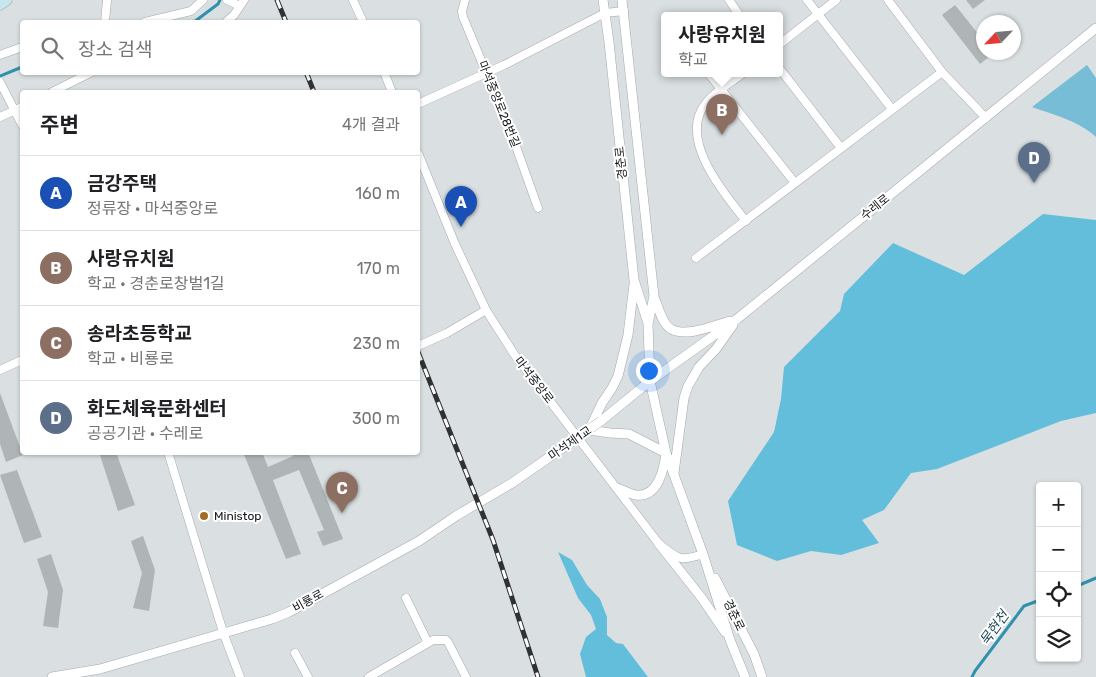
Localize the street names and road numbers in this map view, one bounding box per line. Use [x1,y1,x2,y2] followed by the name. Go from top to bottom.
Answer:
[475,59,523,149] street label: 마석중앙로28번길
[612,146,630,180] street label: 경춘로
[858,191,892,223] street label: 수레로
[511,354,557,406] street label: 마석중앙로
[546,423,594,463] street label: 마석제1교
[290,587,326,615] street label: 비룡로
[720,597,748,633] street label: 경춘로

